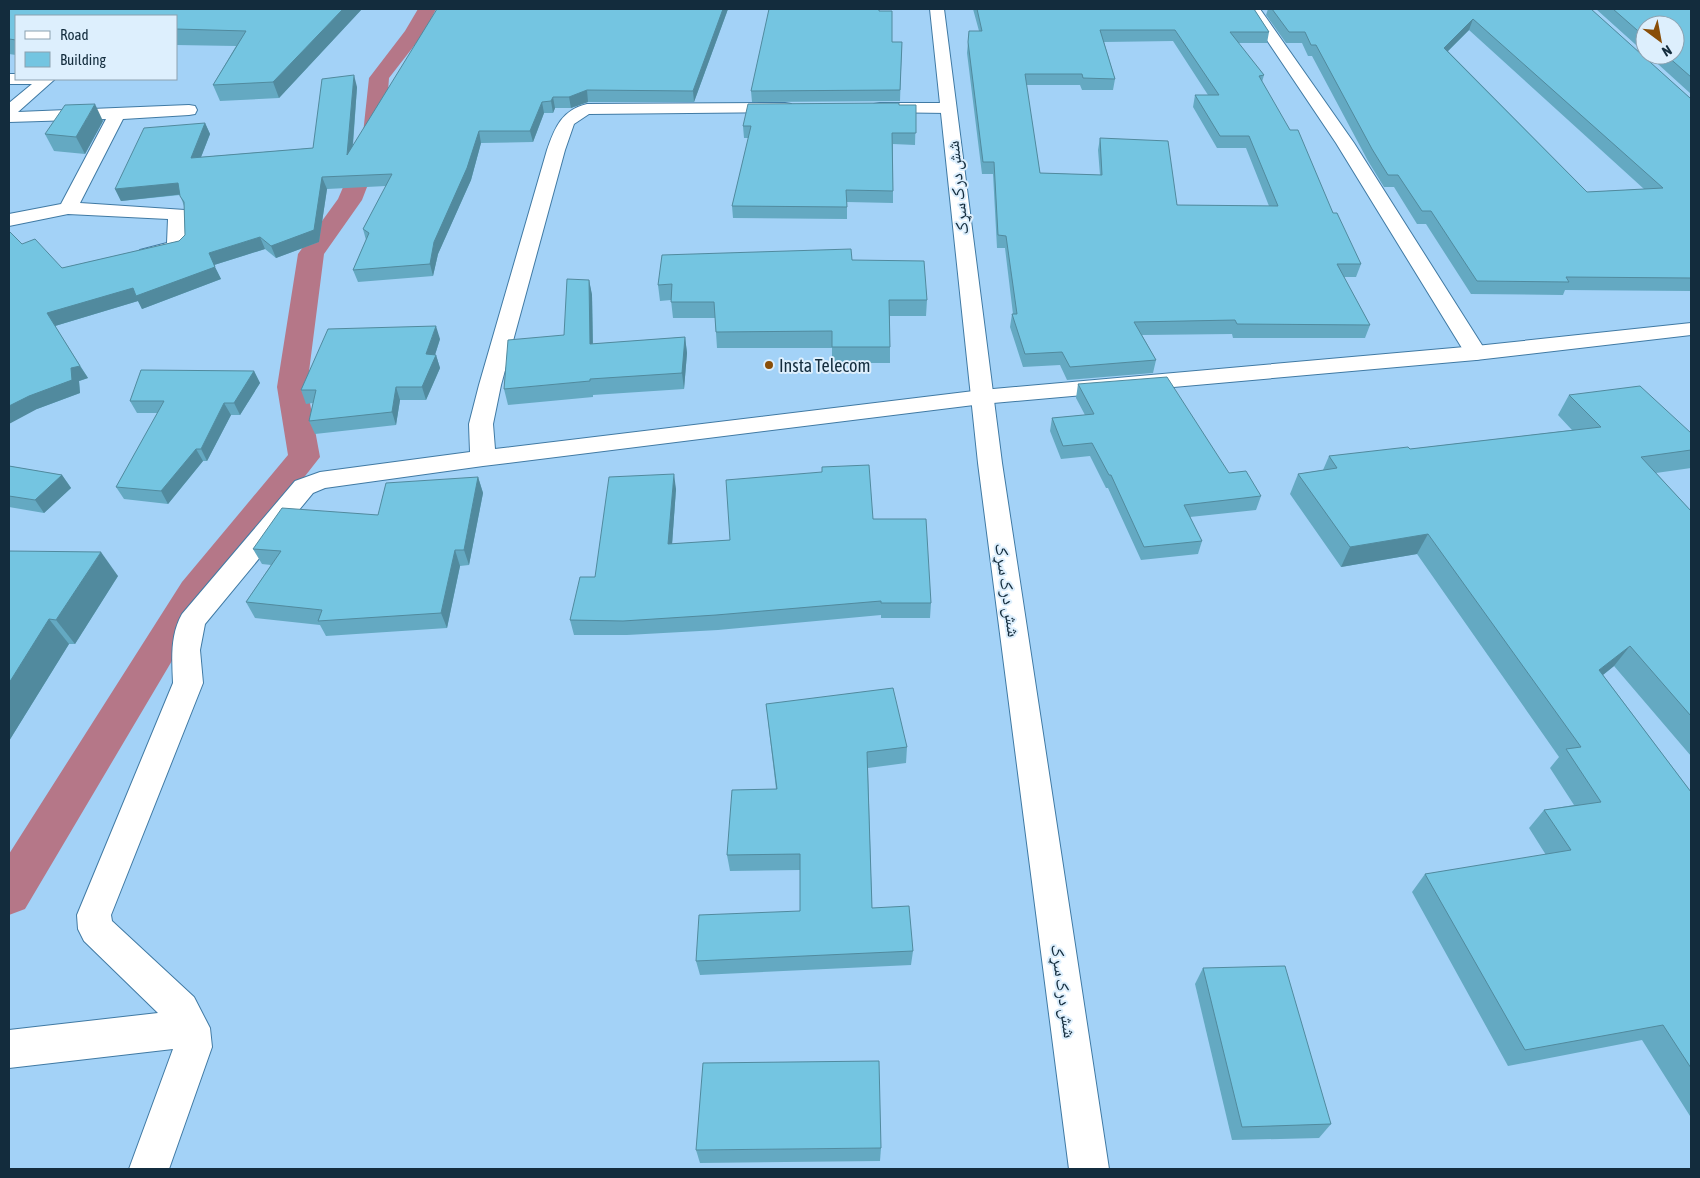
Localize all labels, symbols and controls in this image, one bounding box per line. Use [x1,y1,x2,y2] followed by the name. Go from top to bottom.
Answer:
[15,15,178,80] legend
[1635,15,1685,65] north arrow
[60,26,89,43] text: Road
[1659,42,1675,60] text: N
[60,51,106,68] text: Building
[942,140,973,236] street label: شش درک سړک
[779,355,870,376] place label: Insta Telecom
[763,359,775,371] marker: Insta Telecom
[990,542,1025,638] street label: شش درک سړک
[1046,943,1081,1039] street label: شش درک سړک

